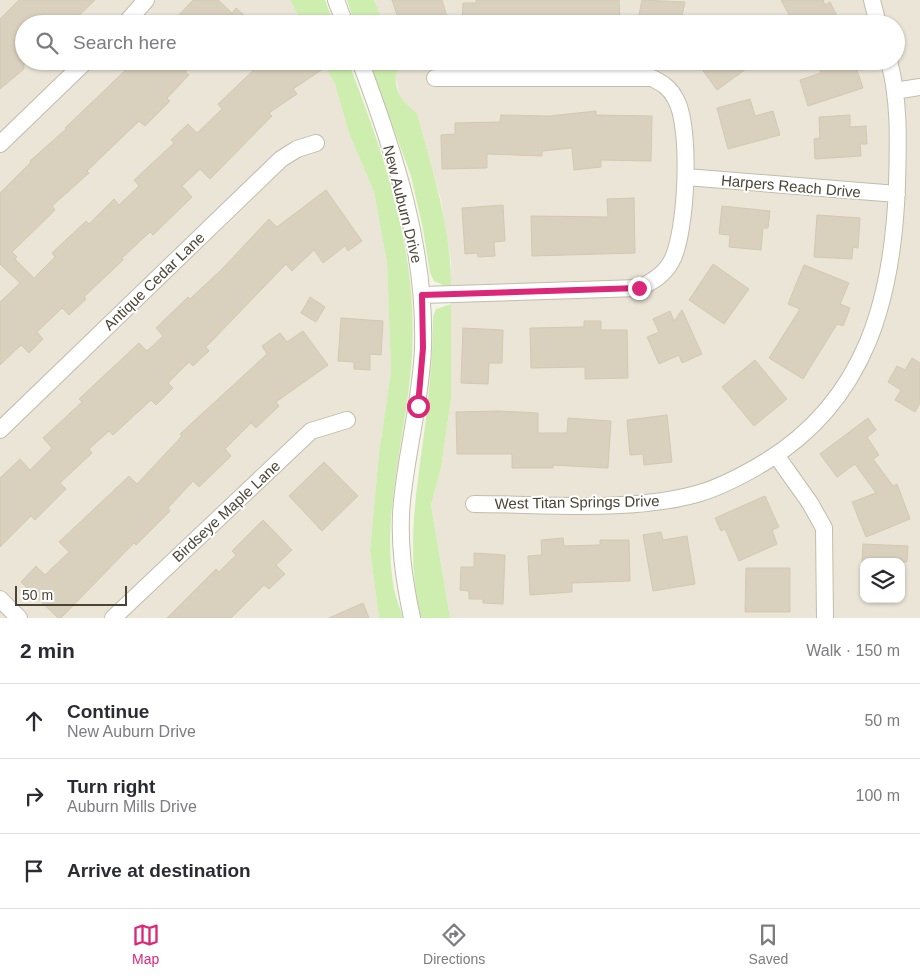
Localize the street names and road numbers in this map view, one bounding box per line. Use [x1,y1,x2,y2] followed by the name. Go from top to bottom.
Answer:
[380,143,426,265] street label: New Auburn Drive
[721,171,861,201] street label: Harpers Reach Drive
[100,229,208,333] street label: Antique Cedar Lane
[169,457,283,565] street label: Birdseye Maple Lane
[494,492,660,512] street label: West Titan Springs Drive

